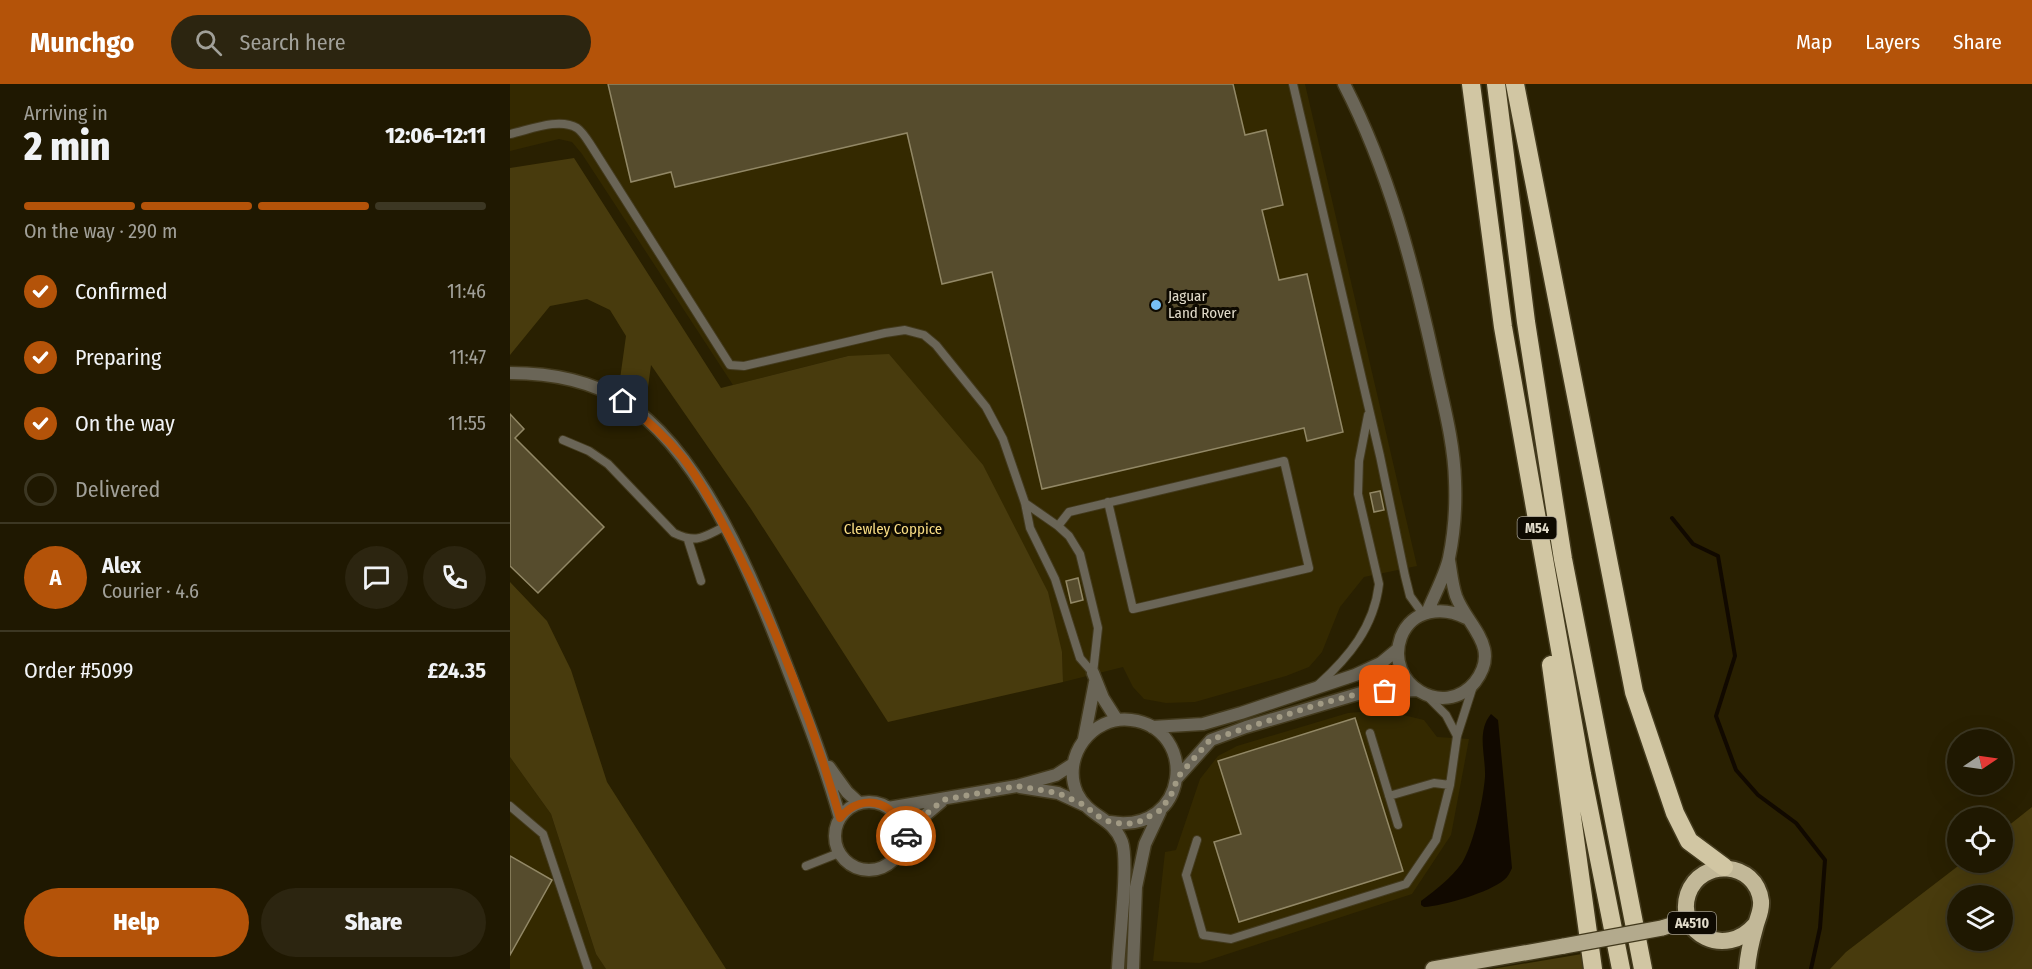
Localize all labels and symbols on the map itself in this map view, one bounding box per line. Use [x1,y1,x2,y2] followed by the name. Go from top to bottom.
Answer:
[1168,287,1237,322] place label: Jaguar Land Rover
[1149,298,1163,312] marker: Jaguar Land Rover
[597,375,648,426] pin
[1518,517,1556,539] road number: M54
[844,520,942,538] park label: Clewley Coppice
[1359,665,1410,716] pin
[1947,729,2013,795] north arrow
[876,806,936,866] courier
[1668,912,1716,934] road number: A4510

